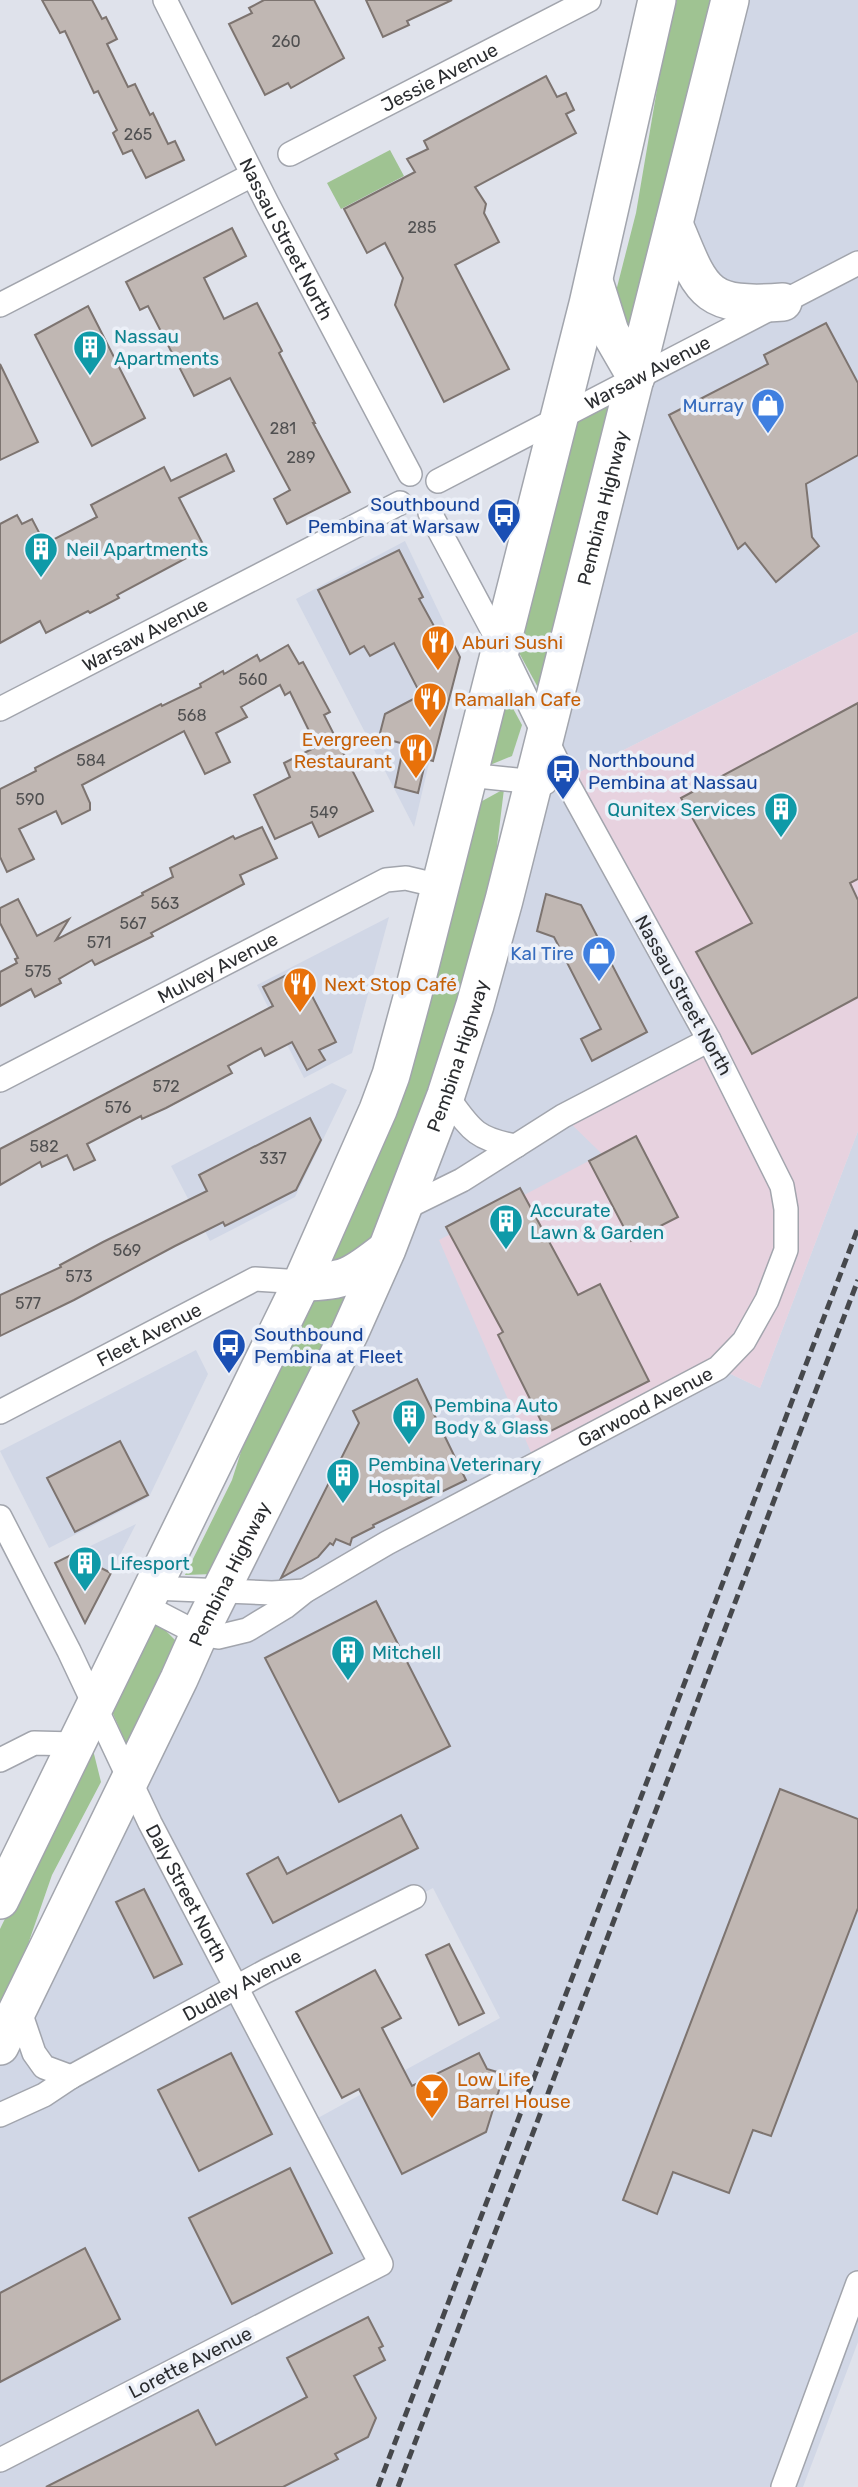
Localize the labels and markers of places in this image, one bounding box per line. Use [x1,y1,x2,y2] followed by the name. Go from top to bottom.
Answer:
[114,325,219,370] place label: Nassau Apartments
[71,328,109,377] building icon: Nassau Apartments
[749,386,787,435] shop icon: Murray
[682,394,744,417] place label: Murray
[308,493,480,538] place label: Southbound Pembina at Warsaw
[485,496,523,545] bus stop icon: Southbound Pembina at Warsaw
[22,530,60,579] building icon: Neil Apartments
[66,538,208,561] place label: Neil Apartments
[419,623,457,672] restaurant icon: Aburi Sushi
[462,631,563,654] place label: Aburi Sushi
[411,680,449,729] restaurant icon: Ramallah Cafe
[454,688,581,711] place label: Ramallah Cafe
[294,728,393,773] place label: Evergreen Restaurant
[397,731,435,780] restaurant icon: Evergreen Restaurant
[588,749,758,794] place label: Northbound Pembina at Nassau
[544,752,582,801] bus stop icon: Northbound Pembina at Nassau
[762,790,800,839] building icon: Qunitex Services
[607,798,756,821] place label: Qunitex Services
[580,934,618,983] shop icon: Kal Tire
[510,942,574,965] place label: Kal Tire
[281,965,319,1014] restaurant icon: Next Stop Café
[324,973,457,996] place label: Next Stop Café
[530,1199,664,1244] place label: Accurate Lawn & Garden
[487,1202,525,1251] building icon: Accurate Lawn & Garden
[254,1323,404,1368] place label: Southbound Pembina at Fleet
[210,1326,248,1375] bus stop icon: Southbound Pembina at Fleet
[434,1394,558,1439] place label: Pembina Auto Body & Glass
[390,1397,428,1446] building icon: Pembina Auto Body & Glass
[368,1453,541,1498] place label: Pembina Veterinary Hospital
[324,1456,362,1505] building icon: Pembina Veterinary Hospital
[66,1544,104,1593] building icon: Lifesport
[110,1552,190,1575] place label: Lifesport
[329,1633,367,1682] building icon: Mitchell
[372,1641,441,1664] place label: Mitchell
[457,2068,571,2113] place label: Low Life Barrel House
[413,2071,451,2120] bar icon: Low Life Barrel House

